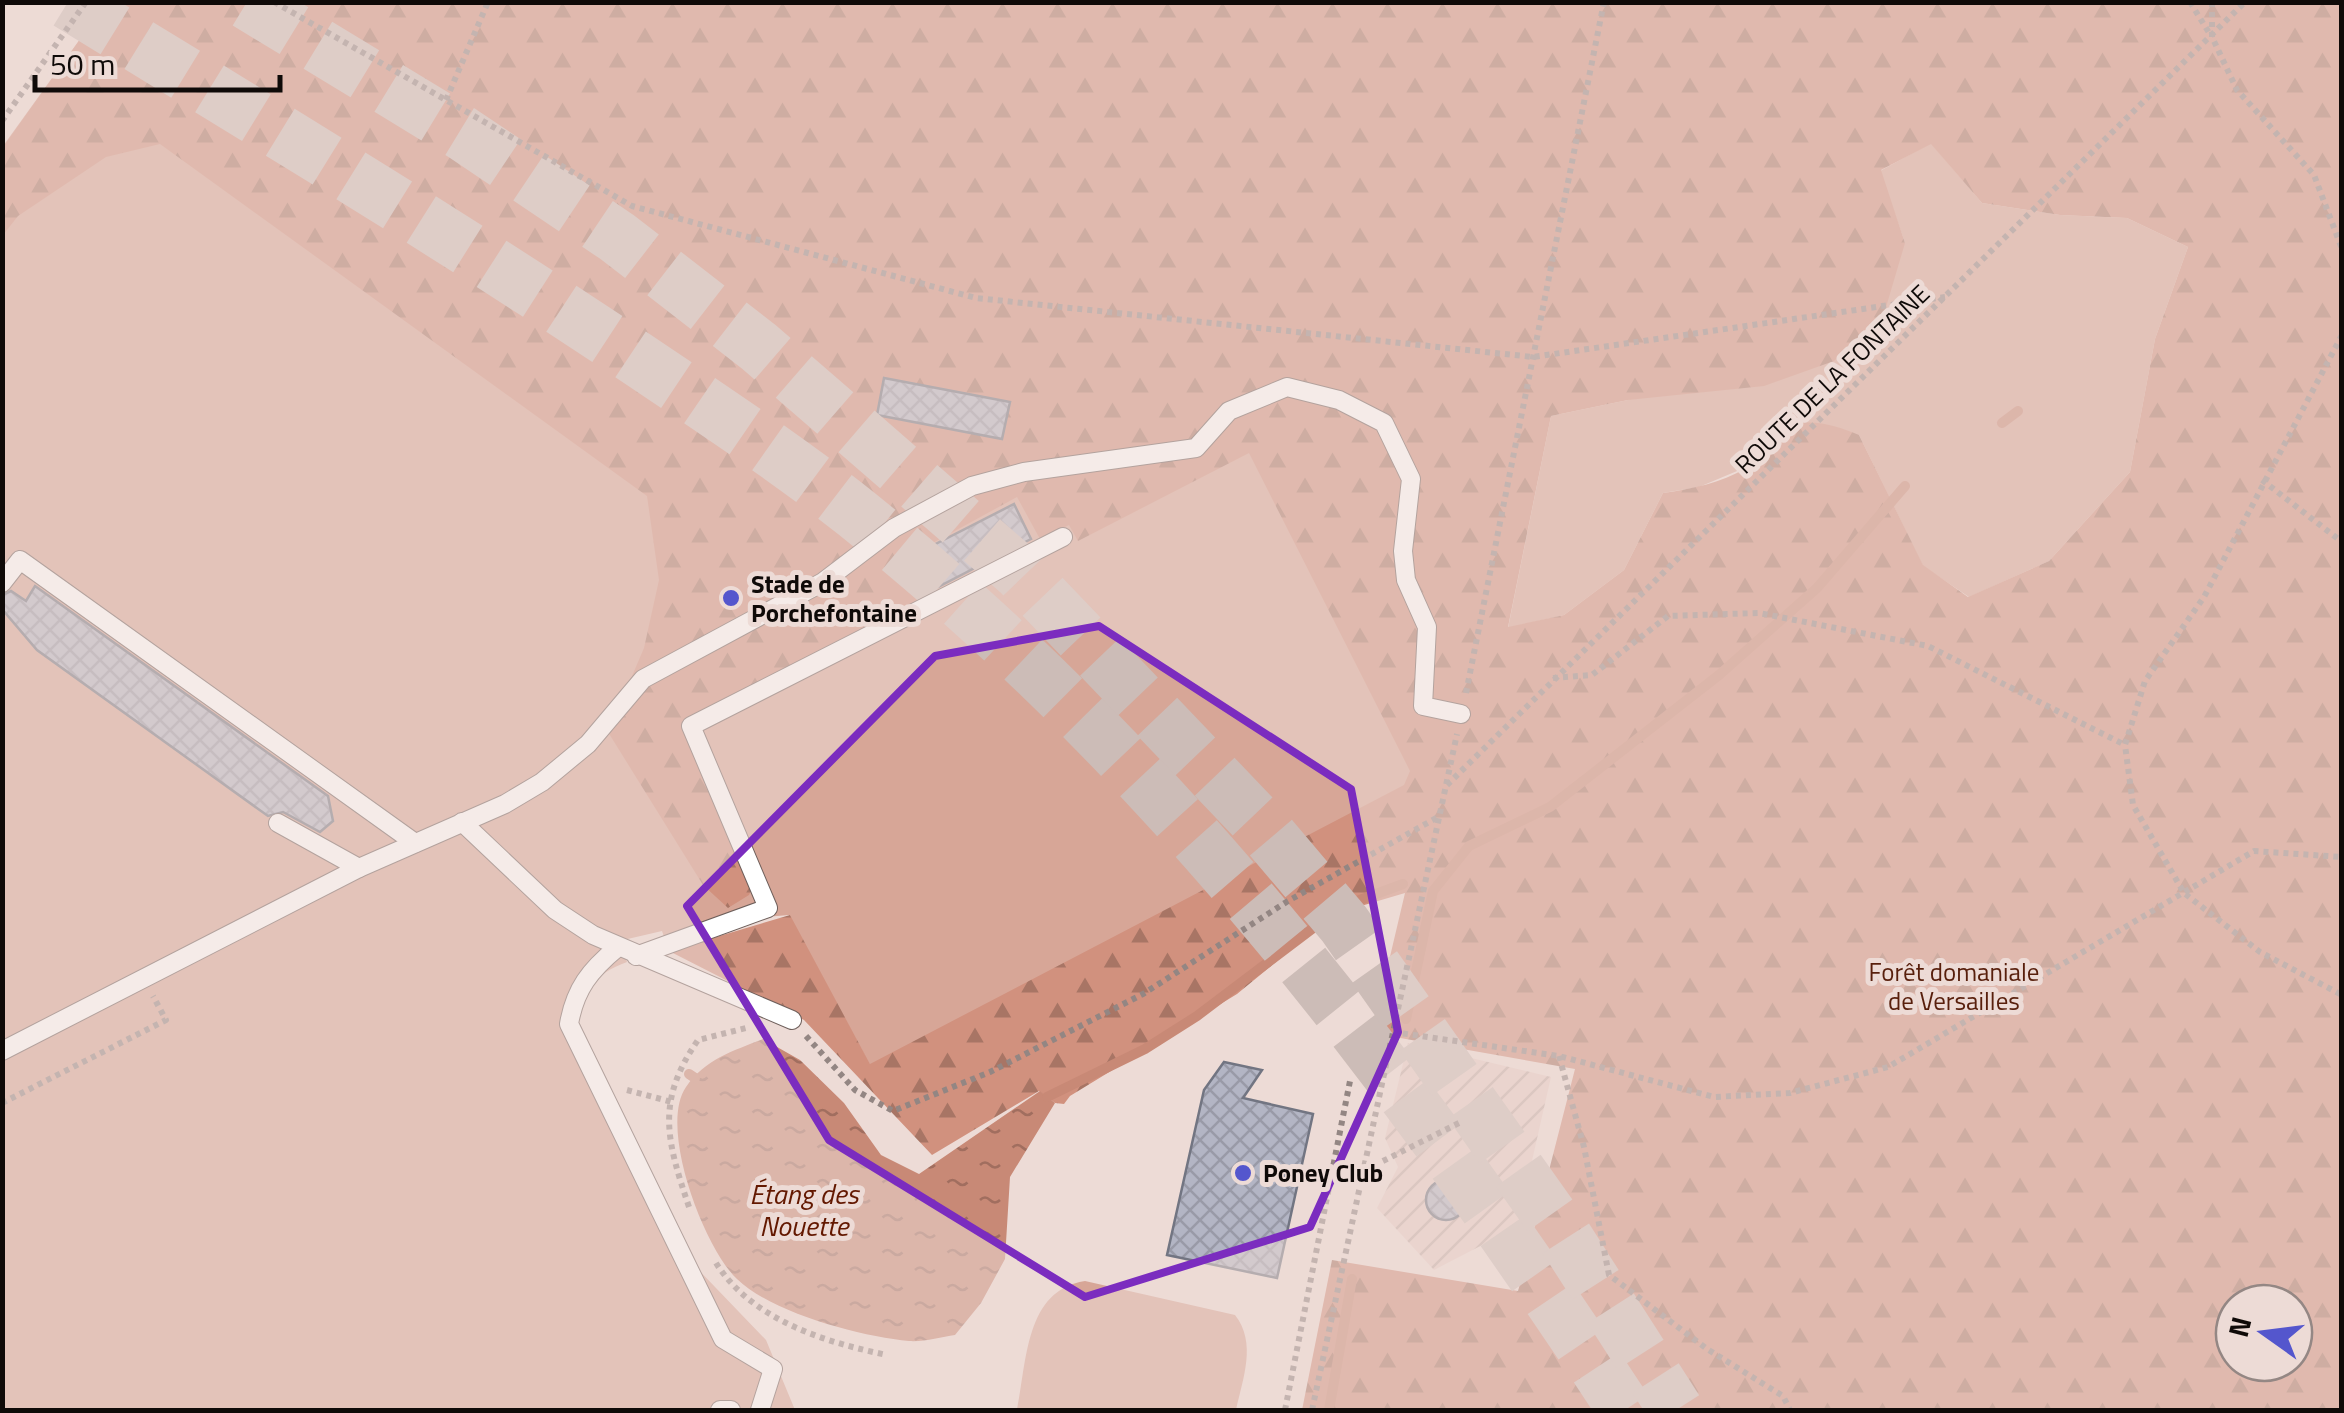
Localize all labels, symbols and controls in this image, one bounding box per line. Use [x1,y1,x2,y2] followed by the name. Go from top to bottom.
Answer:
[35,30,280,92] scale bar
[50,41,115,87] text: 50 m
[1726,276,1938,482] street label: ROUTE DE LA FONTAINE
[751,565,917,632] place label: Stade de Porchefontaine
[720,587,742,609] marker: Stade de Porchefontaine
[1869,953,2039,1020] park label: Forêt domaniale de Versailles
[1263,1154,1383,1192] place label: Poney Club
[1232,1162,1254,1184] marker: Poney Club
[749,1172,861,1247] water label: Étang des Nouette
[2214,1283,2314,1383] north arrow
[2216,1312,2262,1341] text: N

